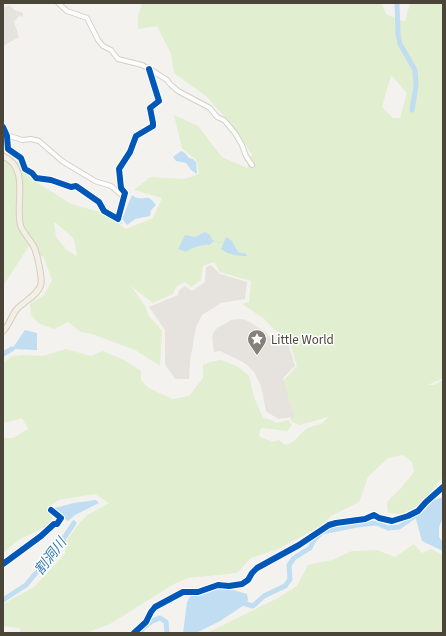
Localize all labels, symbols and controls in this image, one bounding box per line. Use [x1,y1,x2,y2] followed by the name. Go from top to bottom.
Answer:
[246,328,268,356] place icon: Little World
[271,331,334,349] place label: Little World
[30,532,73,579] water label: 割洞川

